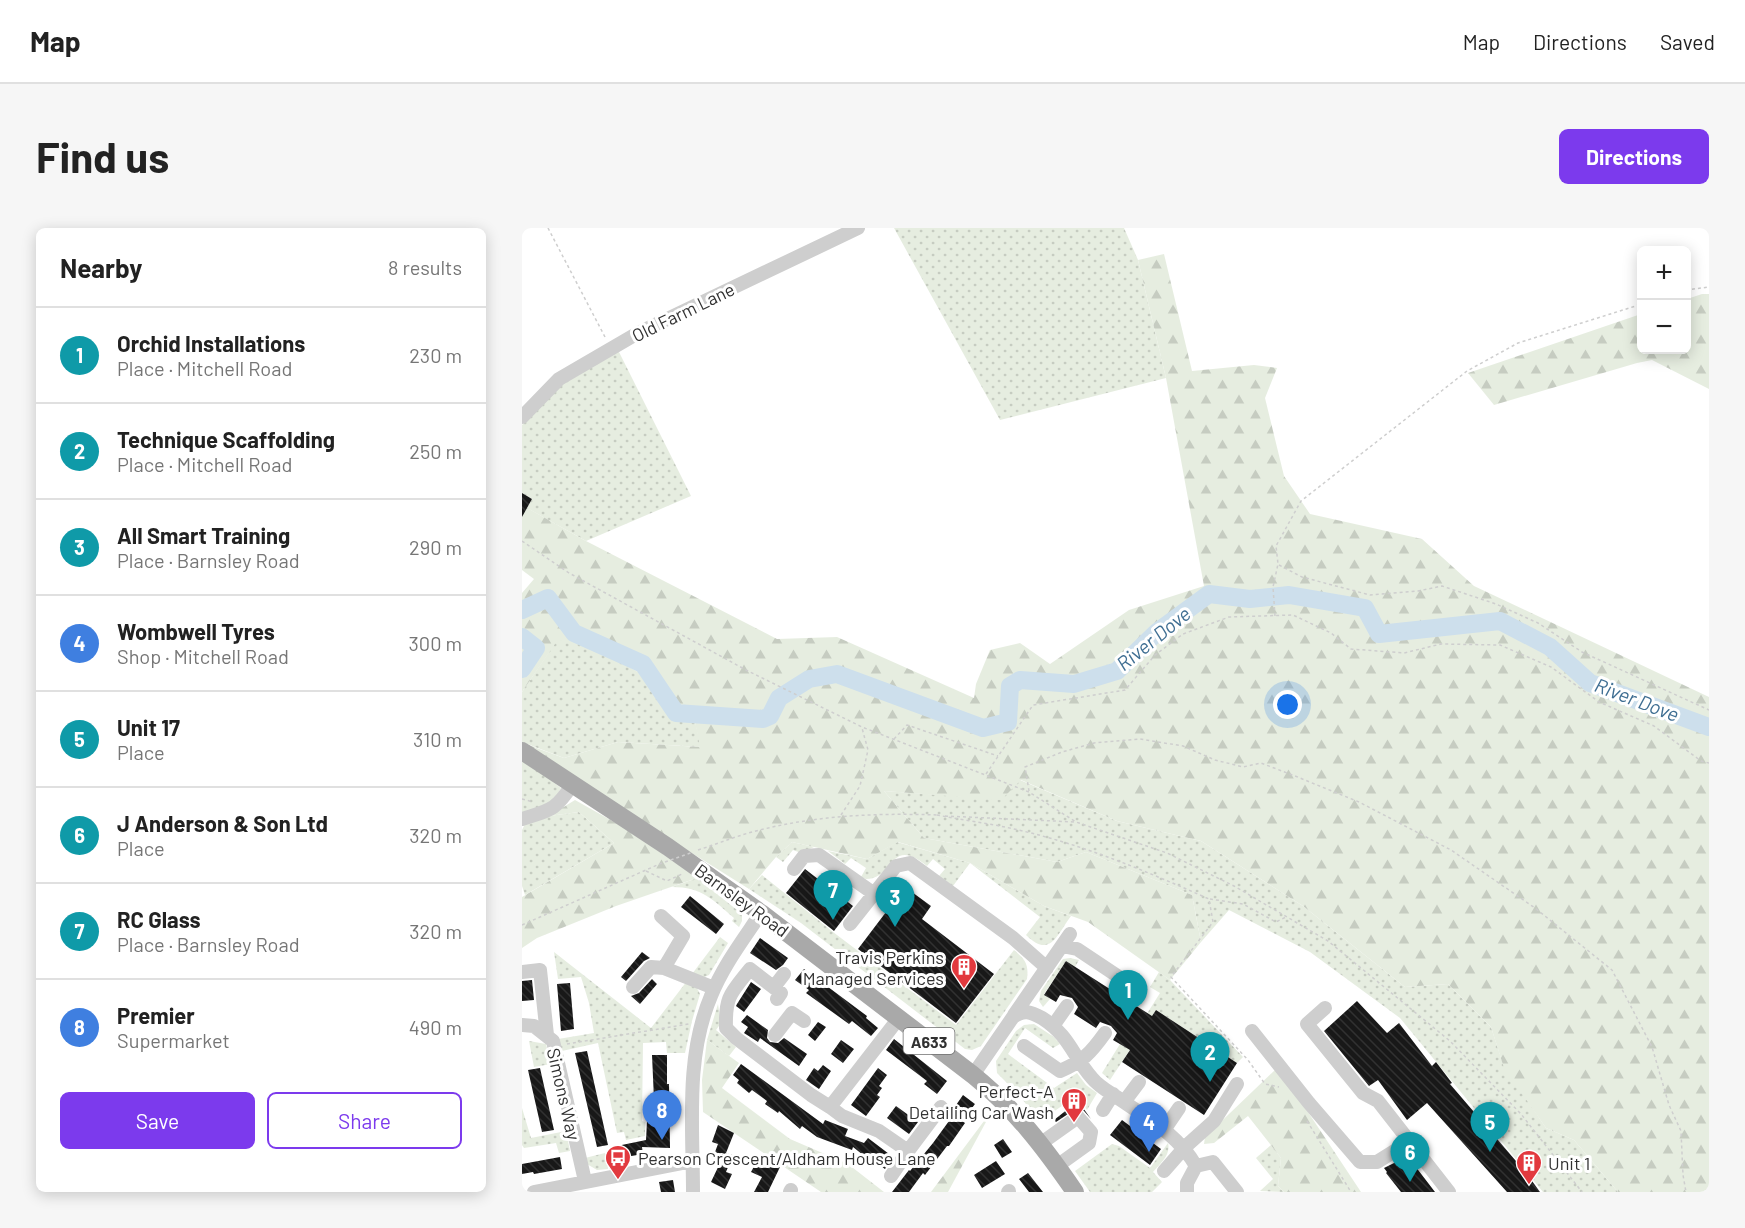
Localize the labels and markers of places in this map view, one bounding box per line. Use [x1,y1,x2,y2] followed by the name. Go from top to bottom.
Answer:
[814,870,852,920] pin: 7
[876,878,914,927] pin: 3
[803,946,944,989] place label: Travis Perkins Managed Services
[949,952,979,990] building icon: Travis Perkins Managed Services
[1108,970,1148,1020] pin: 1
[1190,1032,1230,1082] pin: 2
[909,1080,1054,1123] place label: Perfect-A Detailing Car Wash
[1059,1086,1089,1124] building icon: Perfect-A Detailing Car Wash
[642,1090,682,1140] pin: 8
[1130,1102,1168,1152] pin: 4
[1470,1102,1510,1152] pin: 5
[1390,1132,1430,1182] pin: 6
[603,1143,633,1181] bus stop icon: Pearson Crescent/Aldham House Lane
[638,1147,936,1169] place label: Pearson Crescent/Aldham House Lane
[1514,1148,1544,1186] building icon: Unit 1
[1548,1152,1590,1174] place label: Unit 1

